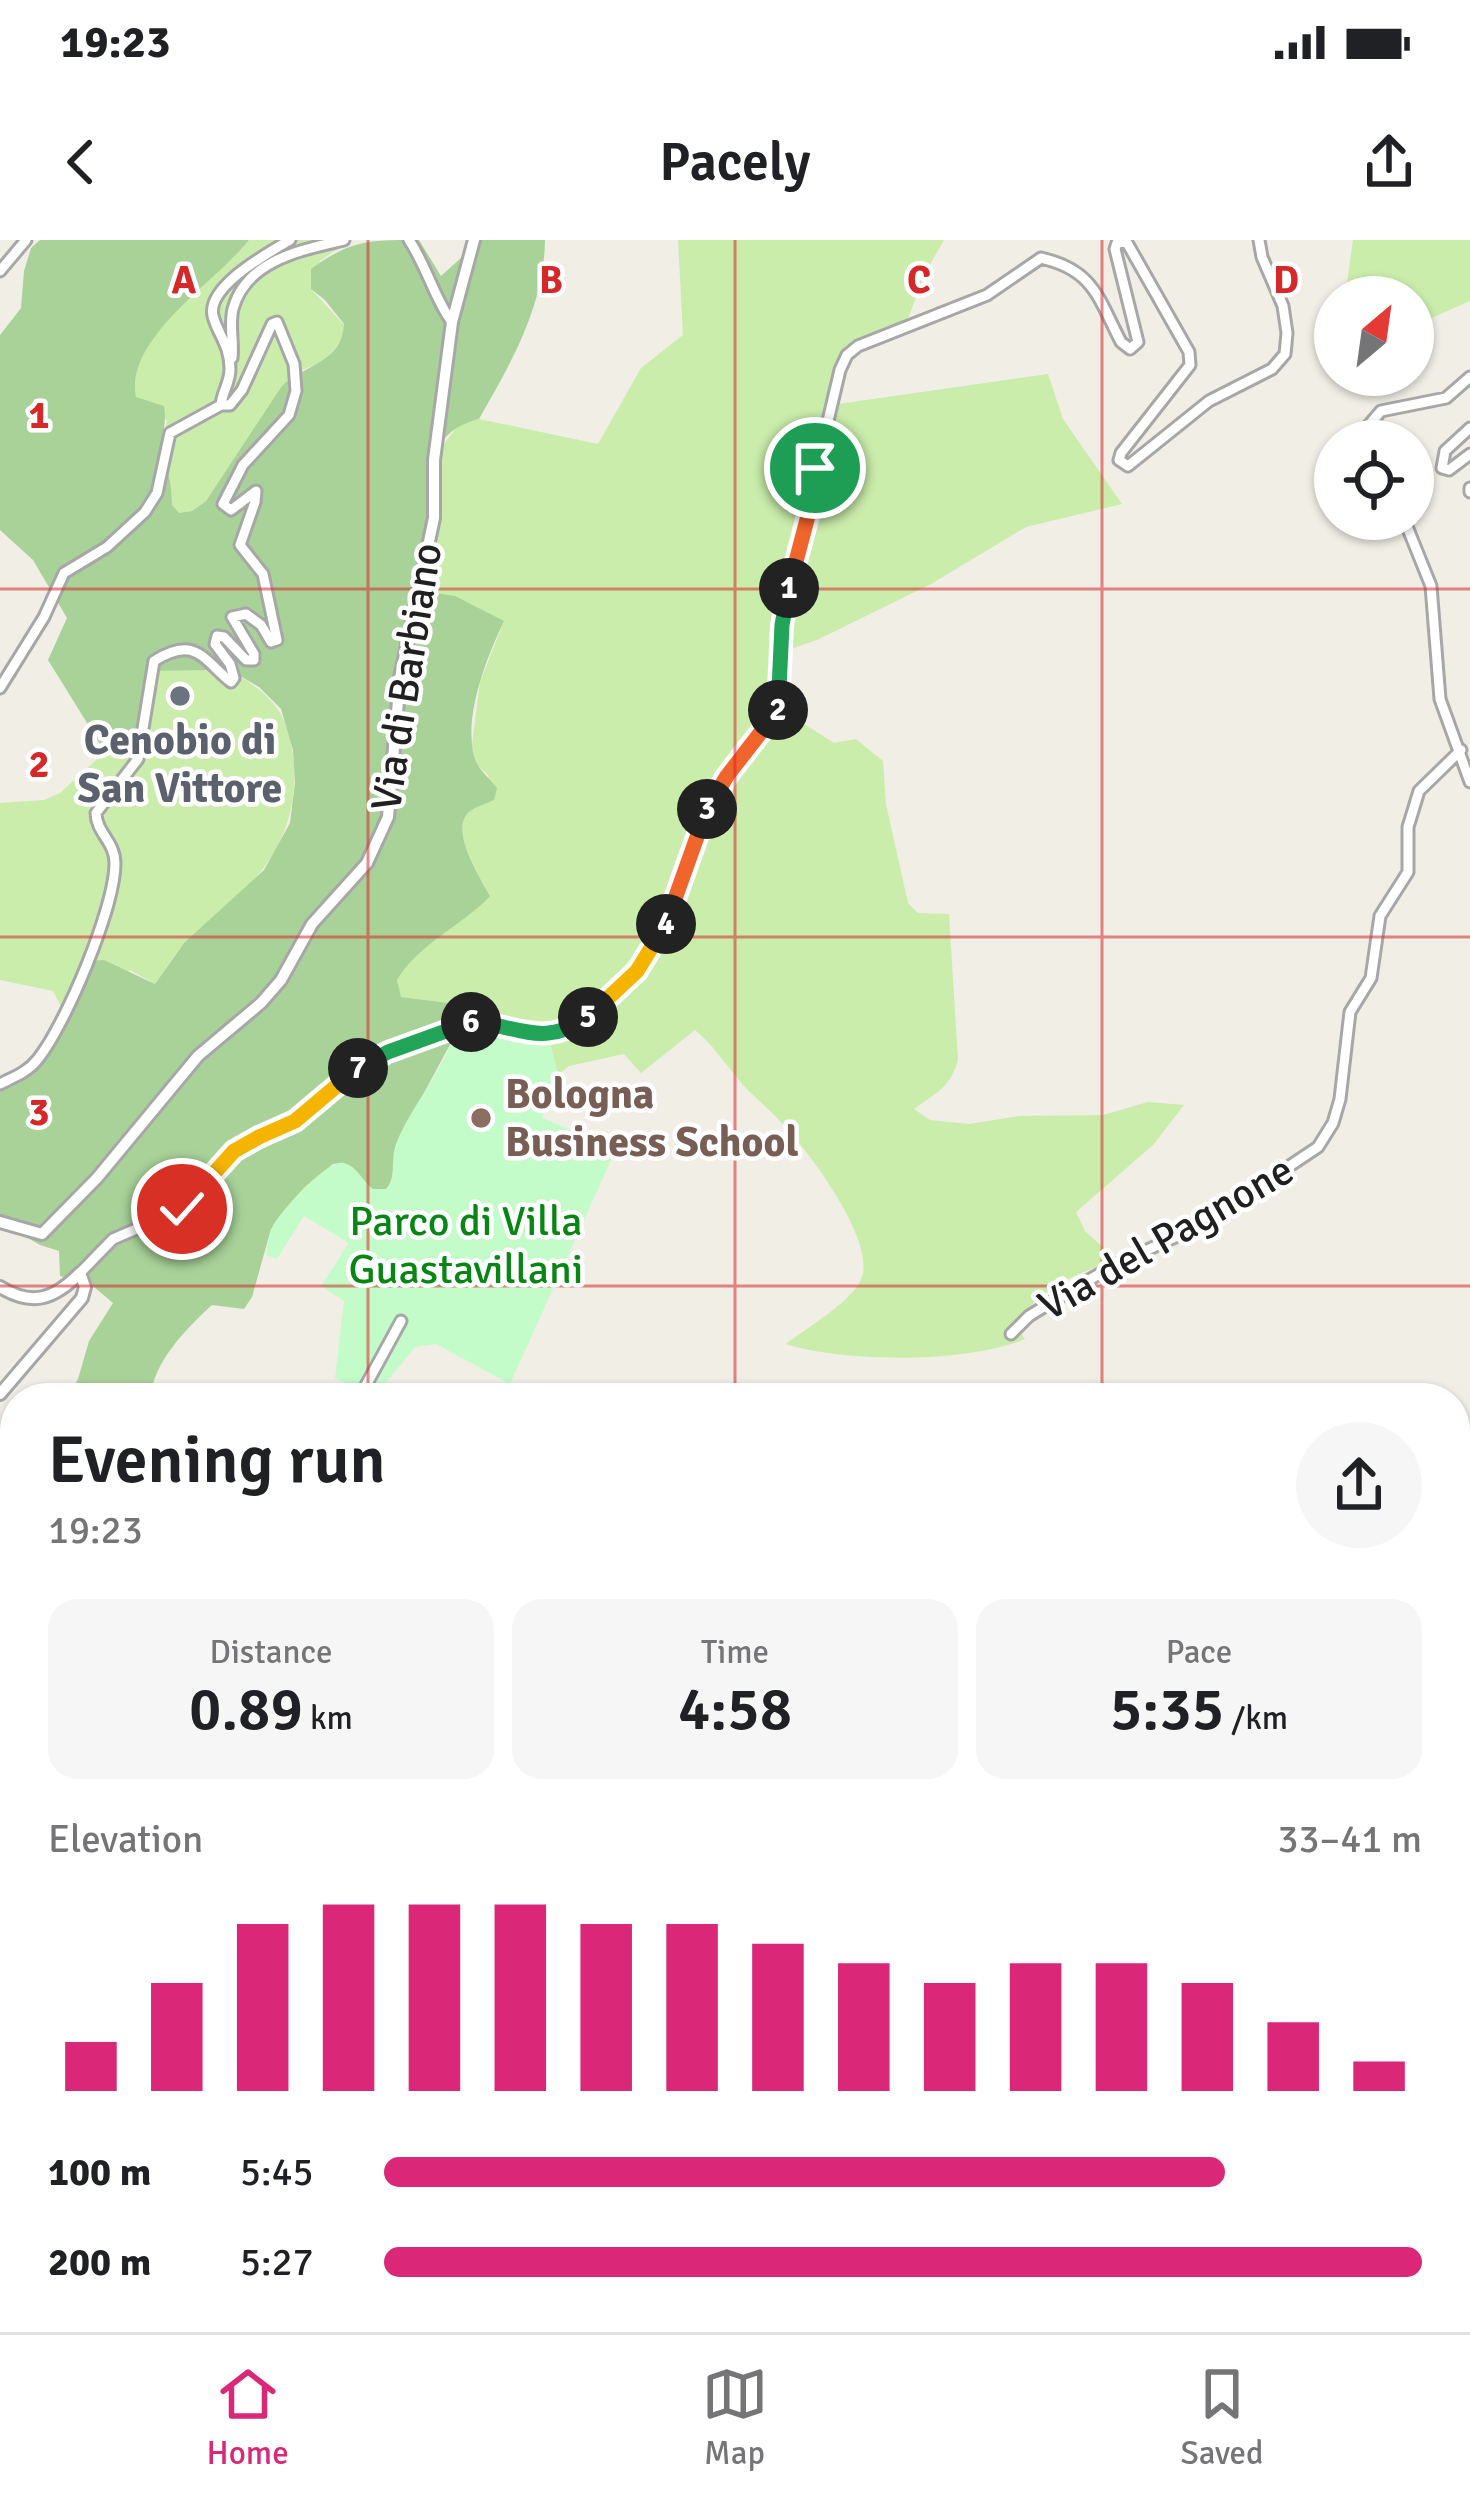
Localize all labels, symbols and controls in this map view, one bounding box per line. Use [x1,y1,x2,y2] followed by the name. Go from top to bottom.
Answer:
[60,15,170,70] text: 19:23
[48,129,114,195] icon: back
[659,129,811,196] text: Pacely
[1356,129,1422,195] icon: share
[172,256,197,304] text: A
[539,256,563,304] text: B
[907,256,931,304] text: C
[1273,256,1299,304] text: D
[1314,276,1434,396] north arrow
[1314,276,1434,540] map controls
[28,391,50,439] text: 1
[764,417,866,519] pin
[1314,420,1434,540] button: locate
[782,435,848,501] icon: arrive
[361,539,453,815] street label: Via di Barbiano
[759,558,819,618] pin: 1
[780,567,798,608] text: 1
[748,680,808,740] pin: 2
[167,683,193,709] marker: Cenobio di San Vittore
[769,689,787,730] text: 2
[78,715,282,814] place label: Cenobio di San Vittore
[28,740,50,788] text: 2
[677,779,737,839] pin: 3
[698,788,716,829] text: 3
[636,894,696,954] pin: 4
[657,903,675,944] text: 4
[558,987,618,1047] pin: 5
[441,992,501,1052] pin: 6
[579,996,597,1037] text: 5
[462,1001,480,1042] text: 6
[328,1038,388,1098] pin: 7
[349,1047,367,1088] text: 7
[505,1069,799,1168] place label: Bologna Business School
[28,1088,50,1136] text: 3
[468,1105,494,1131] marker: Bologna Business School
[1029,1144,1303,1332] street label: Via del Pagnone
[131,1158,233,1260] pin
[149,1176,215,1242] icon: check
[349,1196,583,1295] park label: Parco di Villa Guastavillani
[48,1420,386,1501] text: Evening run
[1296,1422,1422,1548] button: share
[48,1506,143,1554] text: 19:23
[210,1632,332,1673] text: Distance
[701,1632,769,1673] text: Time
[1166,1632,1232,1673] text: Pace
[189,1673,303,1747] text: 0.89
[678,1673,792,1747] text: 4:58
[1110,1673,1224,1747] text: 5:35
[303,1698,353,1739] text: km
[1224,1698,1288,1739] text: /km
[48,1815,203,1863] text: Elevation
[1277,1815,1422,1863] text: 33–41 m
[48,2148,151,2196] text: 100 m
[240,2148,314,2196] text: 5:45
[48,2238,151,2286] text: 200 m
[240,2238,314,2286] text: 5:27
[206,2361,289,2474] tab: Home
[702,2361,768,2474] tab: Map
[1180,2361,1264,2474] tab: Saved

